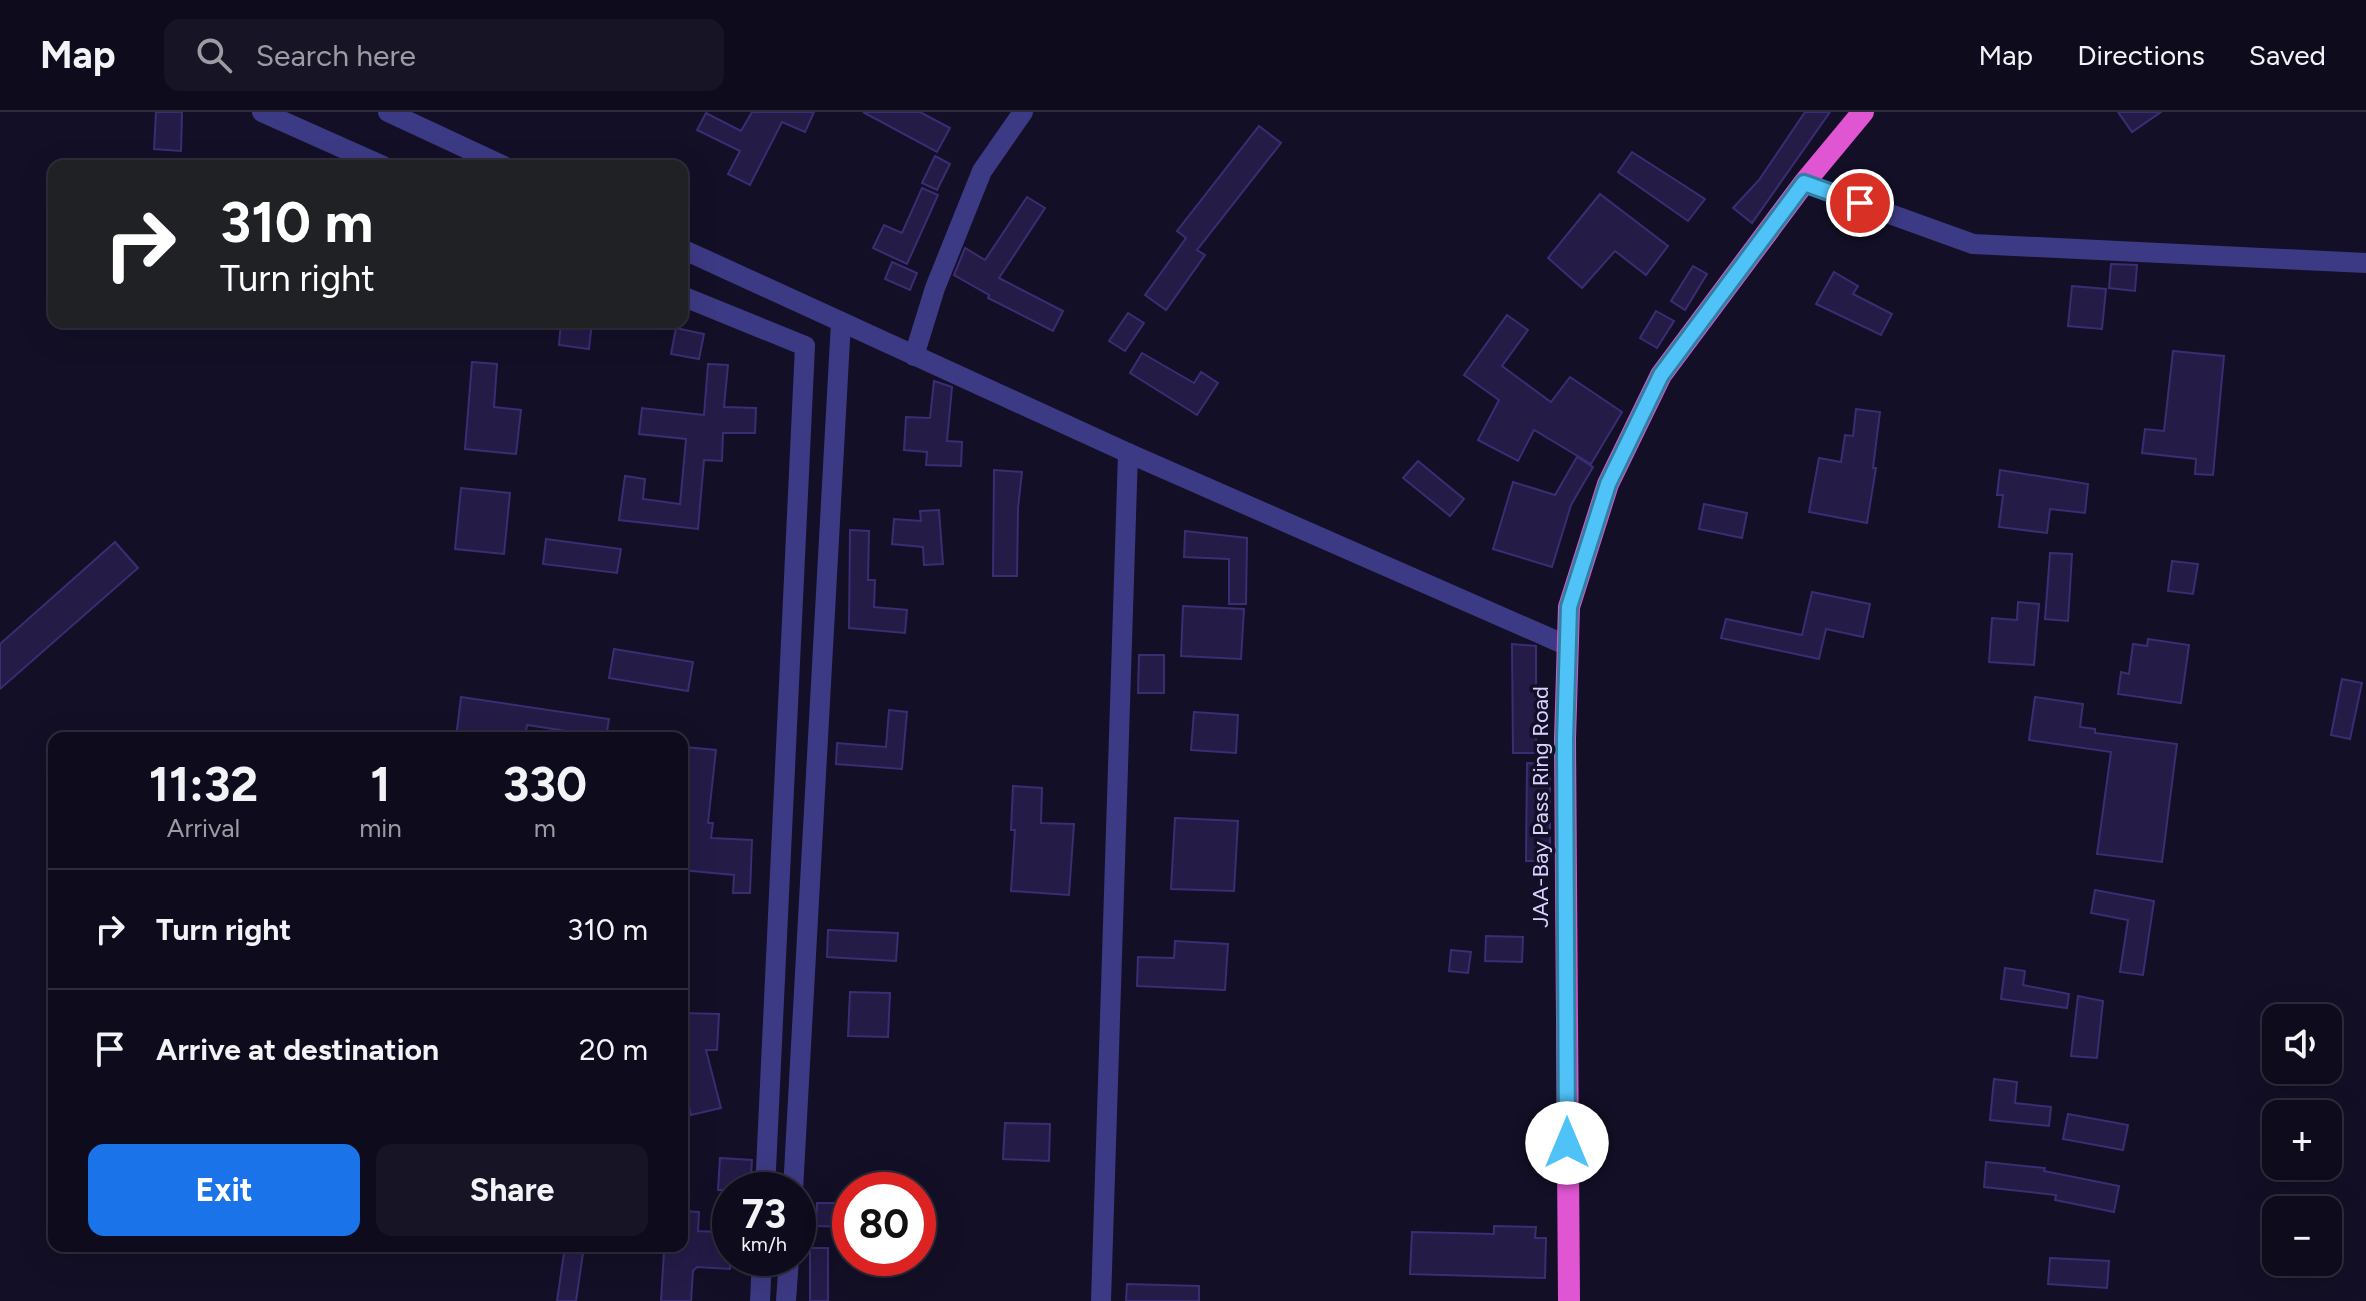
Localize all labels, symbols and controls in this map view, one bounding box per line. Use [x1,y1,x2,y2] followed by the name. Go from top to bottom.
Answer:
[164,19,724,91] search box
[40,32,116,78] text: Map
[192,33,236,77] icon: search
[256,37,416,74] text: Search here
[1979,38,2033,72] text: Map
[2077,38,2205,72] text: Directions
[2249,38,2326,72] text: Saved
[1826,169,1894,237] pin
[1838,181,1882,225] icon: arrive
[220,189,373,256] text: 310 m
[88,192,192,296] icon: right
[220,257,375,300] text: Turn right
[1527,686,1554,928] street label: JAA-Bay Pass Ring Road
[149,755,258,813] text: 11:32
[370,755,391,813] text: 1
[503,755,587,813] text: 330
[167,812,240,844] text: Arrival
[359,812,402,844] text: min
[534,812,556,844] text: m
[88,907,132,951] icon: right
[156,911,291,948] text: Turn right
[567,911,648,948] text: 310 m
[2262,1004,2342,1276] map controls
[2262,1004,2342,1084] button: sound
[88,1027,132,1071] icon: arrive
[156,1031,439,1068] text: Arrive at destination
[579,1031,648,1068] text: 20 m
[2262,1100,2342,1180] button: +
[1525,1101,1609,1185] position arrow
[88,1144,360,1236] button: Exit
[376,1144,648,1236] button: Share
[832,1172,936,1276] speed limit sign: 80
[742,1190,786,1238] text: 73
[2262,1196,2342,1276] button: −
[741,1232,787,1256] text: km/h

